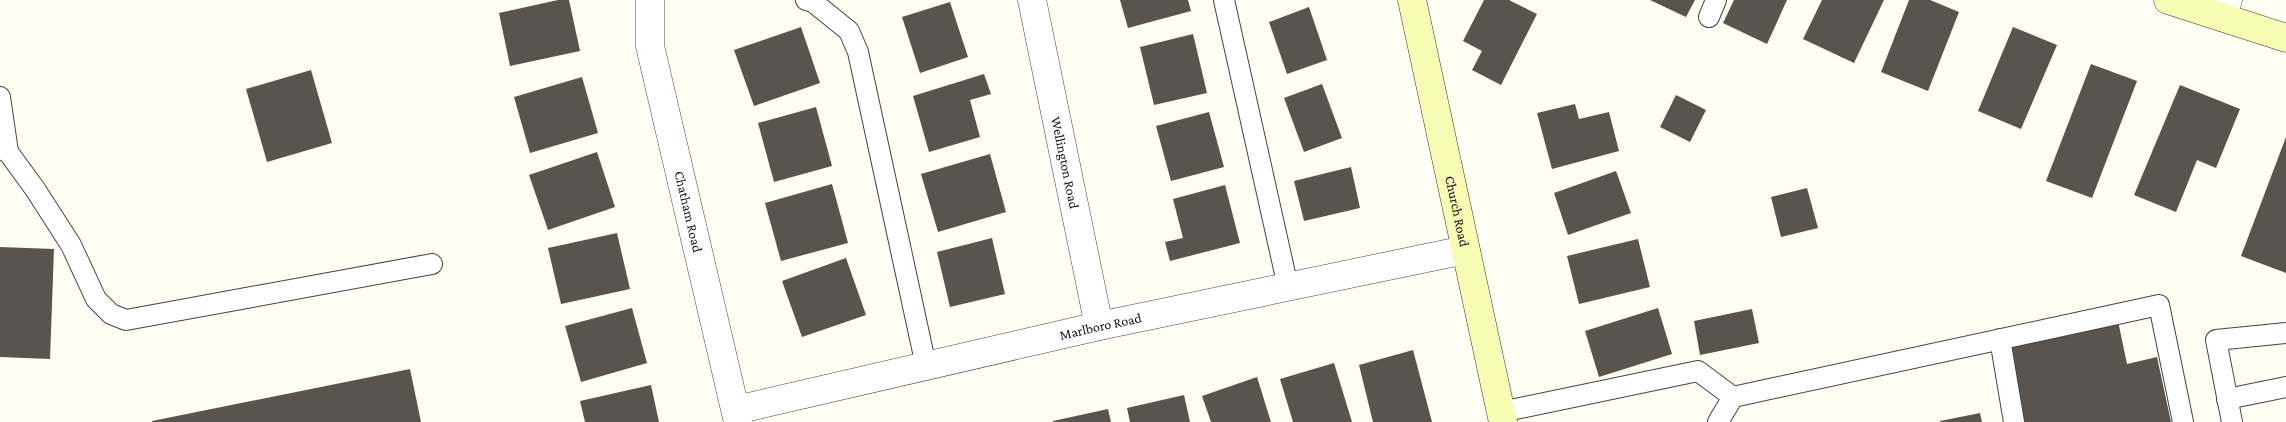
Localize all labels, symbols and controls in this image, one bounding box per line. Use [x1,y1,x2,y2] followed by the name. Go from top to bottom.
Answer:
[1048,115,1083,211] street label: Wellington Road
[671,169,706,254] street label: Chatham Road
[1442,174,1473,249] street label: Church Road
[1058,309,1144,343] street label: Marlboro Road

